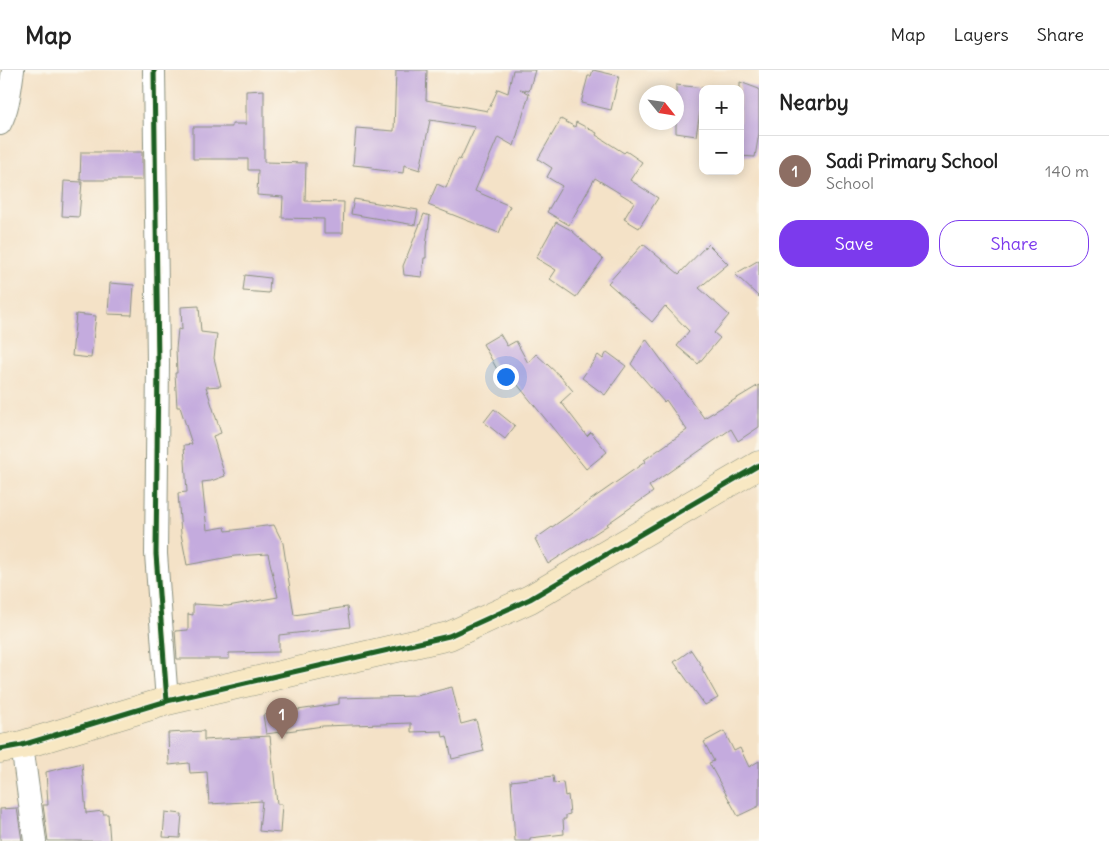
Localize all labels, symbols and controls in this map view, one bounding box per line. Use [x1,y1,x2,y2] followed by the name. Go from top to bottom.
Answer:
[25,20,72,50] text: Map
[890,23,925,46] text: Map
[953,23,1009,46] text: Layers
[1037,23,1084,46] text: Share
[639,85,684,130] north arrow
[699,85,744,175] map controls
[699,85,744,130] button: +
[779,89,849,116] text: Nearby
[699,130,744,175] button: −
[826,149,998,173] text: Sadi Primary School
[792,161,798,181] text: 1
[1045,161,1089,181] text: 140 m
[826,173,874,193] text: School
[779,220,929,267] button: Save
[939,220,1089,267] button: Share
[493,364,519,390] your location
[266,698,298,739] pin: 1

